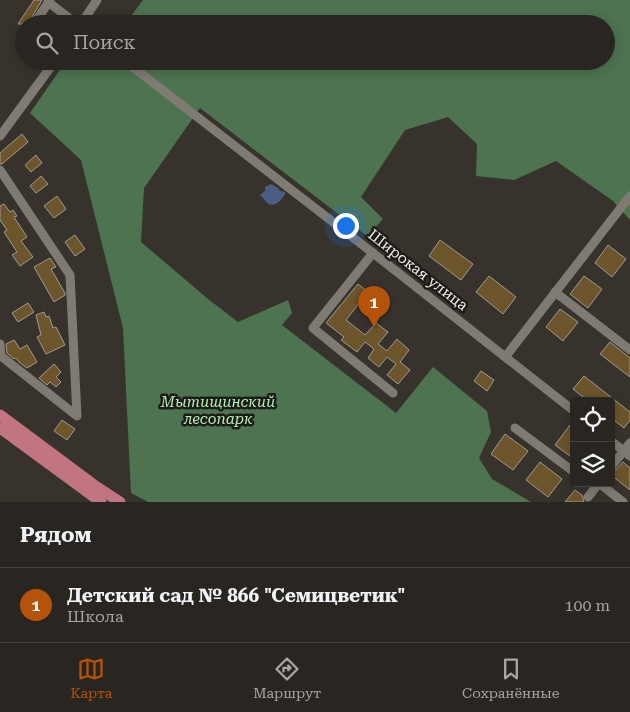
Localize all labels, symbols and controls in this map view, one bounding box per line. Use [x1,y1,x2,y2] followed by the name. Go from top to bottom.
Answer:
[15,15,615,70] search box
[33,29,61,57] icon: search
[73,31,136,54] text: Поиск
[333,213,359,239] your location
[365,226,471,314] street label: Широкая улица
[358,286,390,327] pin: 1
[160,393,275,428] park label: Мытищинский лесопарк
[570,397,615,487] map controls
[570,397,615,442] button: locate
[570,442,615,487] button: layers
[20,523,92,547] text: Рядом
[67,584,405,607] text: Детский сад № 866 "Семицветик"
[32,596,40,615] text: 1
[564,596,610,615] text: 100 m
[67,607,124,626] text: Школа
[70,655,112,701] tab: Карта
[253,655,321,701] tab: Маршрут
[462,655,560,701] tab: Сохранённые

